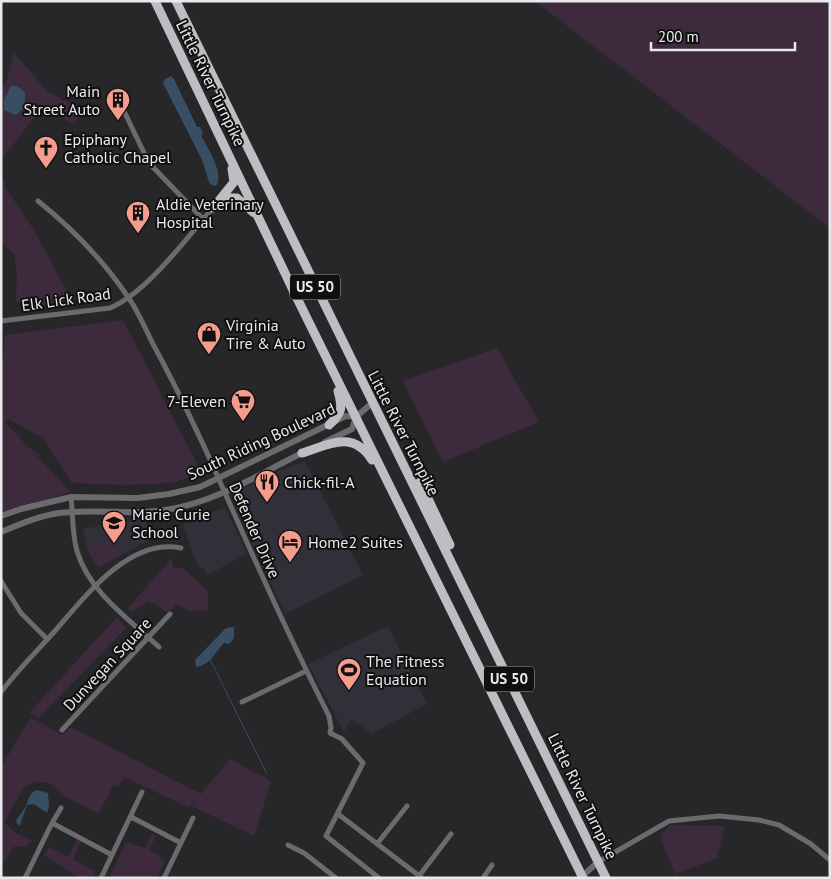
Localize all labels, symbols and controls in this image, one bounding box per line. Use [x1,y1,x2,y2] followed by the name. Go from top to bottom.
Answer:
[172,17,250,149] street label: Little River Turnpike
[651,20,795,52] scale bar
[658,27,699,46] text: 200 m
[24,81,100,119] place label: Main Street Auto
[105,87,131,121] building icon: Main Street Auto
[64,129,171,167] place label: Epiphany Catholic Chapel
[33,135,59,169] church icon: Epiphany Catholic Chapel
[156,194,264,232] place label: Aldie Veterinary Hospital
[125,200,151,234] building icon: Aldie Veterinary Hospital
[290,274,340,300] road number: US 50
[20,283,112,315] street label: Elk Lick Road
[225,315,306,353] place label: Virginia Tire & Auto
[196,321,222,355] shop icon: Virginia Tire & Auto
[364,367,444,499] street label: Little River Turnpike
[230,388,256,422] supermarket icon: 7-Eleven
[167,391,226,411] place label: 7-Eleven
[184,398,338,484] street label: South Riding Boulevard
[254,469,280,503] restaurant icon: Chick-fil-A
[284,472,355,492] place label: Chick-fil-A
[225,479,285,581] street label: Defender Drive
[132,504,210,542] place label: Marie Curie School
[101,510,127,544] school or university icon: Marie Curie School
[277,529,303,563] hotel icon: Home2 Suites
[308,532,403,552] place label: Home2 Suites
[59,613,155,715] street label: Dunvegan Square
[366,651,445,689] place label: The Fitness Equation
[336,657,362,691] sports icon: The Fitness Equation
[484,666,534,692] road number: US 50
[544,730,622,862] street label: Little River Turnpike

